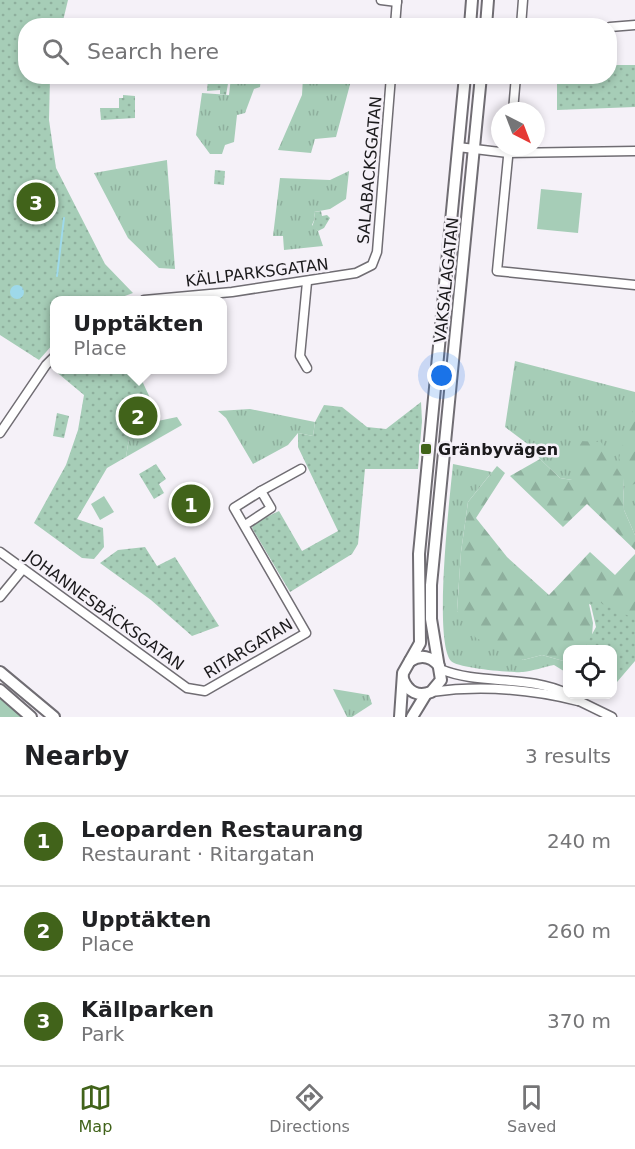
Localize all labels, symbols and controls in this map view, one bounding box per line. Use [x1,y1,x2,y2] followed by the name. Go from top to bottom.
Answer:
[18,18,617,84] search box
[39,35,72,68] icon: search
[87,39,219,64] text: Search here
[354,95,385,245] street label: SALABACKSGATAN
[491,102,545,156] north arrow
[16,180,56,224] pin: 3
[430,216,463,344] street label: VAKSALAGATAN
[185,254,330,291] street label: KÄLLPARKSGATAN
[50,296,227,374] popup
[73,311,204,336] text: Upptäkten
[73,336,126,360] text: Place
[427,361,456,390] your location
[118,394,158,438] pin: 2
[438,440,558,459] place label: Gränbyvägen
[419,442,433,456] marker: Gränbyvägen
[172,482,210,526] pin: 1
[21,546,188,674] street label: JOHANNESBÄCKSGATAN
[201,615,296,682] street label: RITARGATAN
[563,645,617,699] map controls
[563,645,617,699] button: locate
[24,741,129,771] text: Nearby
[525,744,611,768] text: 3 results
[81,817,364,842] text: Leoparden Restaurang
[37,829,50,853] text: 1
[547,829,611,853] text: 240 m
[81,842,315,866] text: Restaurant · Ritargatan
[81,907,211,932] text: Upptäkten
[37,919,50,943] text: 2
[547,919,611,943] text: 260 m
[81,932,134,956] text: Place
[81,997,214,1022] text: Källparken
[37,1009,50,1033] text: 3
[547,1009,611,1033] text: 370 m
[81,1022,124,1046] text: Park
[79,1081,112,1136] tab: Map
[269,1081,350,1136] tab: Directions
[507,1081,556,1136] tab: Saved

